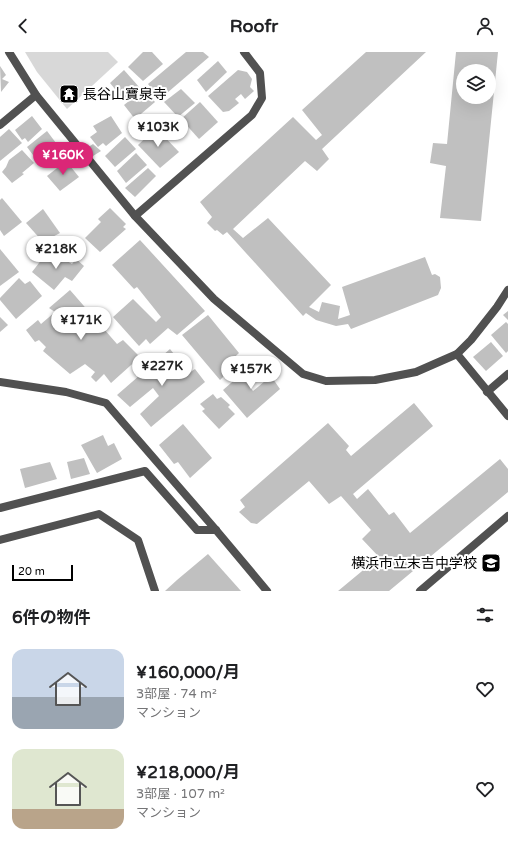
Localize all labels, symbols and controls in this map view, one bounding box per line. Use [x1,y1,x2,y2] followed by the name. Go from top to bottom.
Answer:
[12,15,34,37] icon: back
[230,15,278,37] text: Roofr
[474,15,496,37] icon: person
[456,64,496,104] map controls
[456,64,496,104] button: layers
[58,83,80,105] temple icon: 長谷山寶泉寺
[83,86,167,103] place label: 長谷山寶泉寺
[130,114,186,148] pin: ¥103K
[137,119,179,135] text: ¥103K
[35,142,91,176] pin: ¥160K
[42,147,84,163] text: ¥160K
[28,236,84,270] pin: ¥218K
[35,241,77,257] text: ¥218K
[53,307,109,341] pin: ¥171K
[60,312,102,328] text: ¥171K
[134,353,190,387] pin: ¥227K
[223,356,279,390] pin: ¥157K
[141,358,183,374] text: ¥227K
[230,361,272,377] text: ¥157K
[480,552,502,574] school or university icon: 横浜市立末吉中学校
[351,555,477,572] place label: 横浜市立末吉中学校
[12,563,73,582] scale bar
[18,565,45,578] text: 20 m
[474,604,496,626] icon: filters
[12,607,91,628] text: 6件の物件
[136,662,240,683] text: ¥160,000/月
[44,665,92,713] icon: home
[474,678,496,700] icon: heart
[136,686,217,702] text: 3部屋 · 74 m²
[136,705,201,721] text: マンション
[136,762,240,783] text: ¥218,000/月
[44,765,92,813] icon: home
[474,778,496,800] icon: heart
[136,786,225,802] text: 3部屋 · 107 m²
[136,805,201,821] text: マンション

